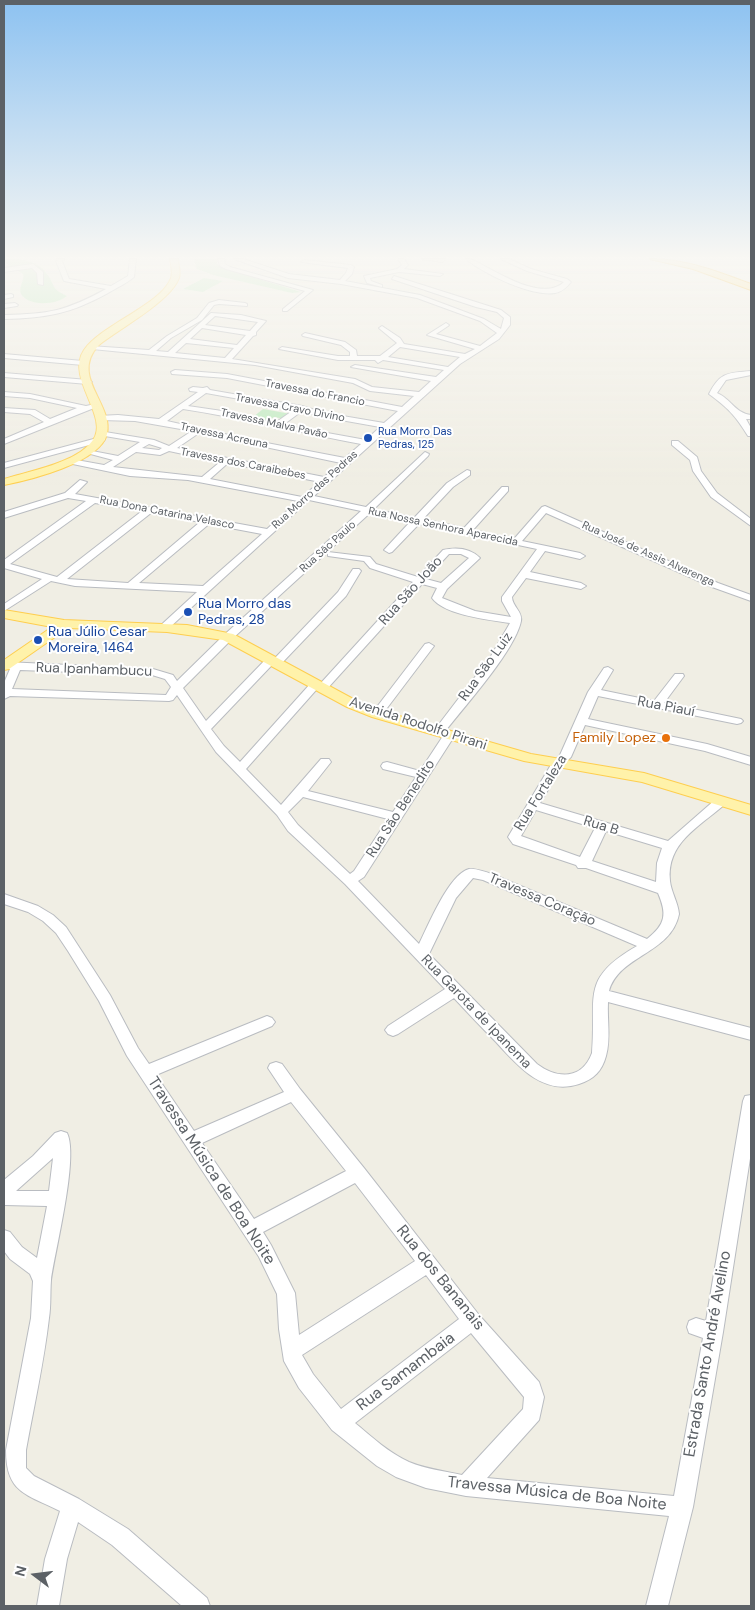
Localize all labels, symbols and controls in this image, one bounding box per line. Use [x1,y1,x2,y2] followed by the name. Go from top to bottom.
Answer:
[264,377,366,409] street label: Travessa do Francio
[234,391,346,425] street label: Travessa Cravo Divino
[219,406,329,442] street label: Travessa Malva Pavão
[179,420,269,452] street label: Travessa Acreuna
[378,425,452,451] place label: Rua Morro Das Pedras, 125
[362,432,374,444] marker: Rua Morro Das Pedras, 125
[179,445,307,483] street label: Travessa dos Caraibebes
[269,448,361,532] street label: Rua Morro das Pedras
[99,493,235,533] street label: Rua Dona Catarina Velasco
[367,505,519,549] street label: Rua Nossa Senhora Aparecida
[297,518,359,576] street label: Rua São Paulo
[580,519,716,589] street label: Rua José de Assis Alvarenga
[376,553,446,629] street label: Rua São João
[198,596,291,628] place label: Rua Morro das Pedras, 28
[182,606,194,618] marker: Rua Morro das Pedras, 28
[48,624,147,656] place label: Rua Júlio Cesar Moreira, 1464
[456,629,516,705] street label: Rua São Luiz
[32,634,44,646] marker: Rua Júlio Cesar Moreira, 1464
[36,660,152,680] street label: Rua Ipanhambucu
[636,693,696,721] street label: Rua Piauí
[347,694,489,754] street label: Avenida Rodolfo Pirani
[572,730,656,746] place label: Family Lopez
[660,732,672,744] marker: Family Lopez
[511,752,571,834] street label: Rua Fortaleza
[363,757,439,861] street label: Rua São Benedito
[581,813,621,839] street label: Rua B
[486,870,598,930] street label: Travessa Coração
[417,952,535,1072] street label: Rua Garota de Ipanema
[143,1073,279,1269] street label: Travessa Música de Boa Noite
[392,1222,488,1334] street label: Rua dos Bananais
[680,1249,736,1459] street label: Estrada Santo André Avelino
[353,1329,459,1415] street label: Rua Samambaia
[447,1473,667,1515] street label: Travessa Música de Boa Noite
[10,1550,60,1600] north arrow
[10,1564,31,1578] text: N

